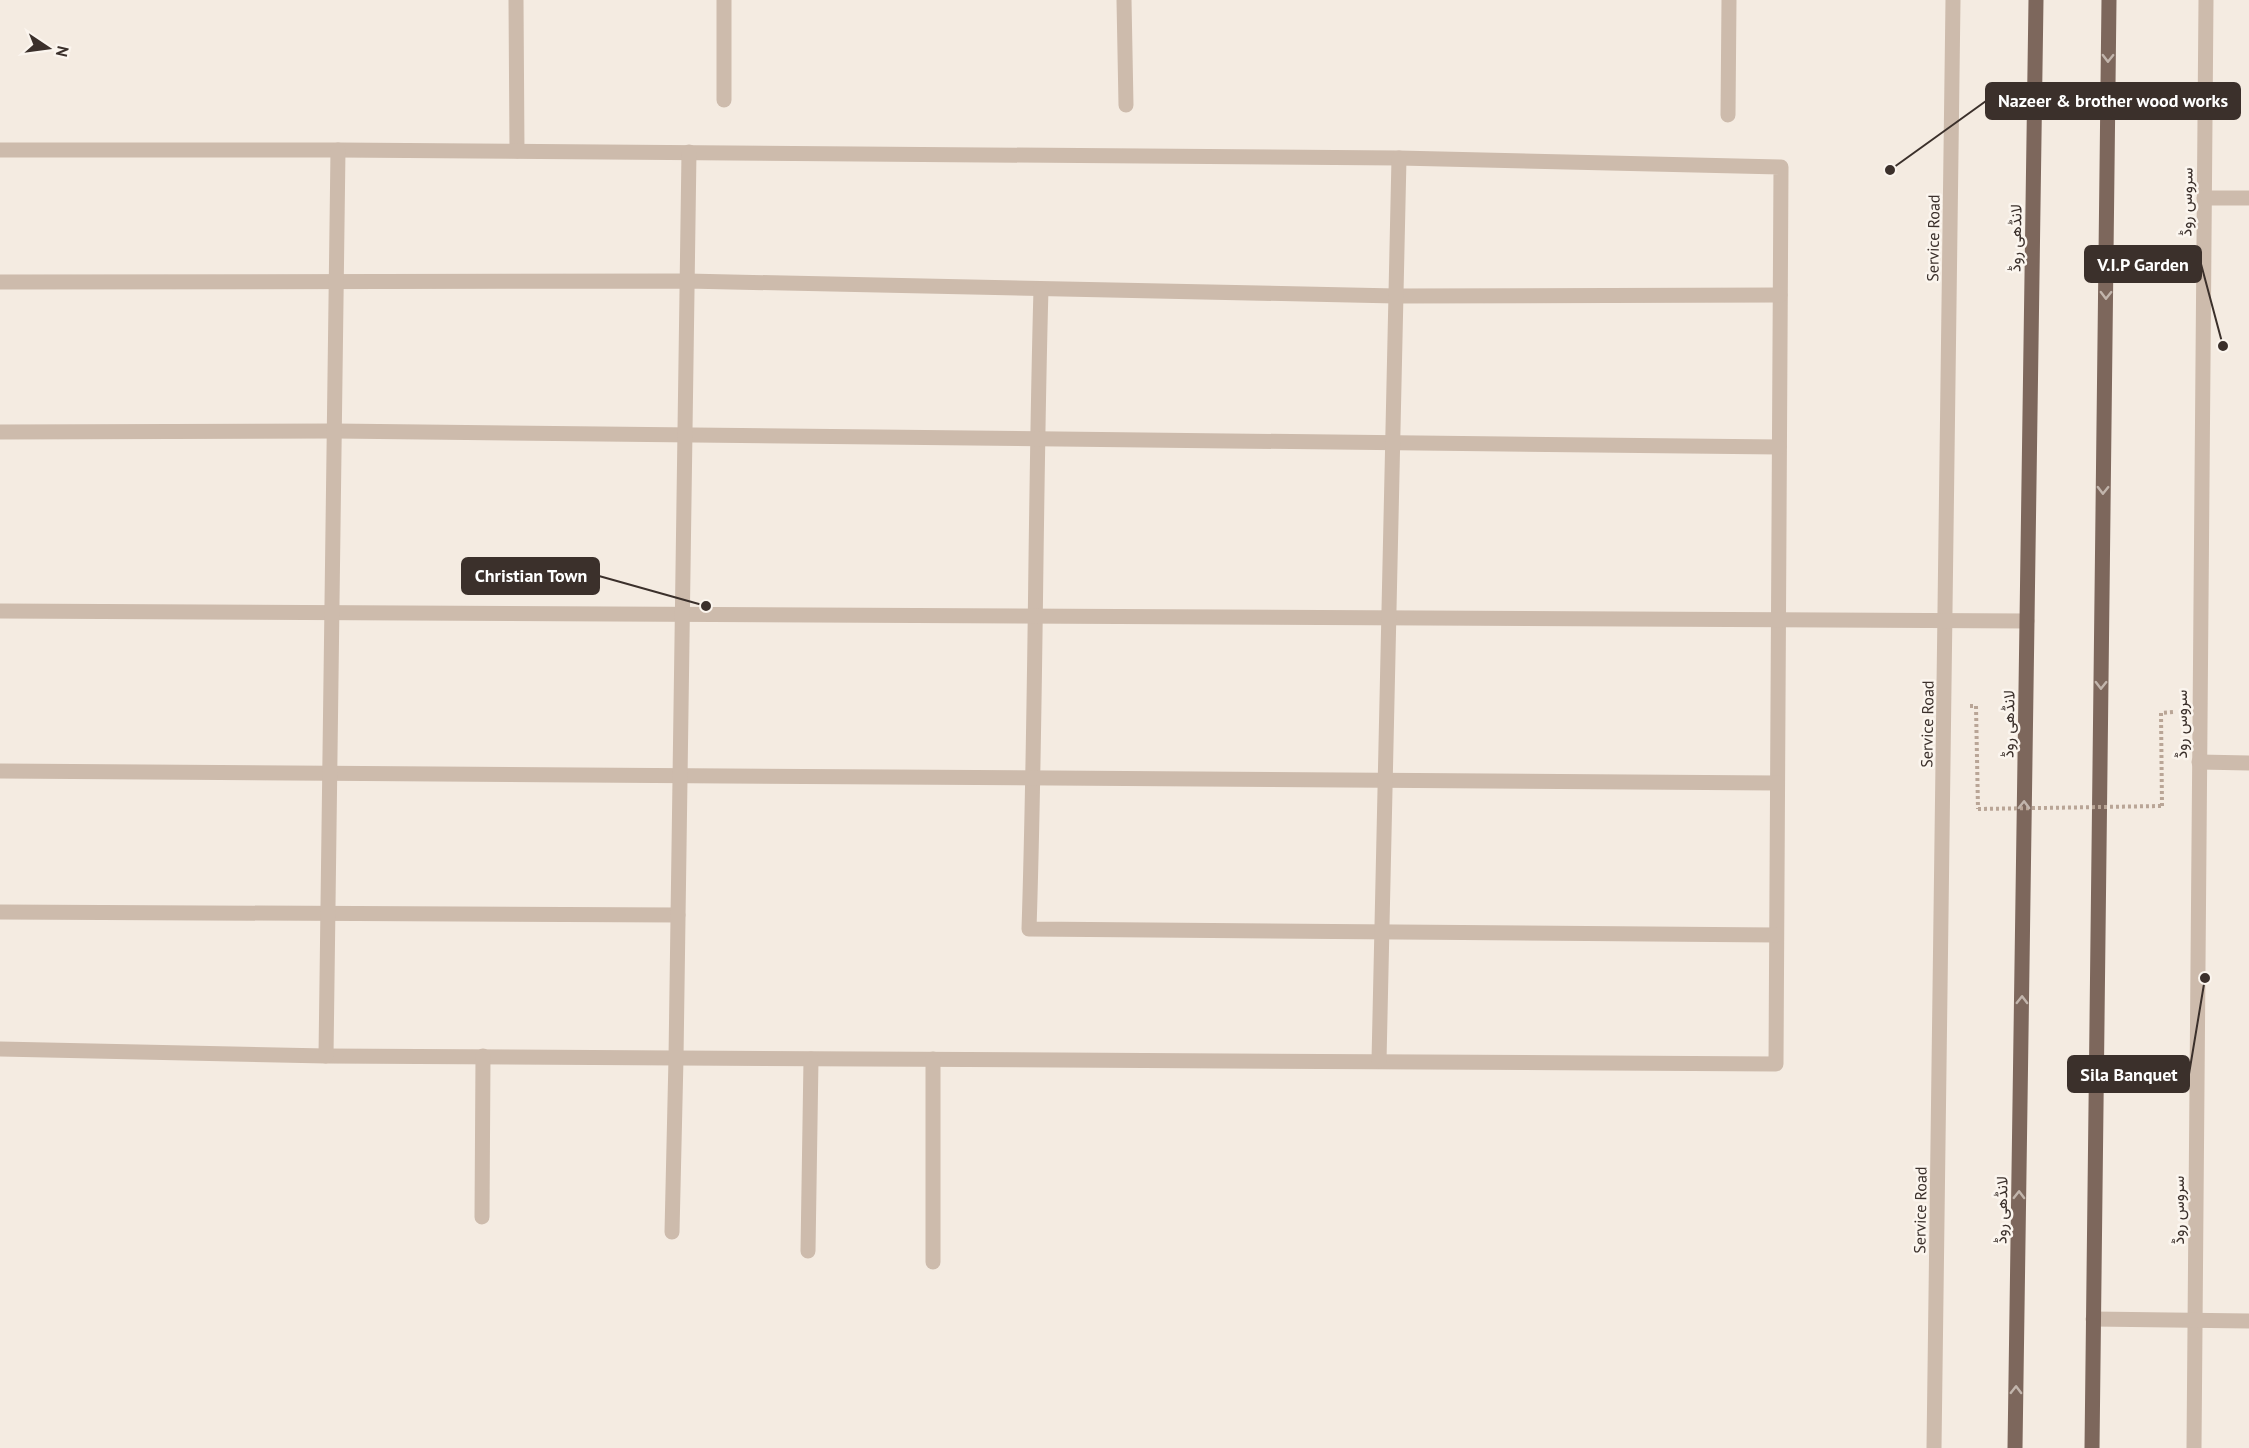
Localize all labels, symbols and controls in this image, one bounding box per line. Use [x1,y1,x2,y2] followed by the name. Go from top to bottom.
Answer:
[18,18,78,78] north arrow
[52,44,74,59] text: N
[2102,54,2115,63] one-way arrow
[1986,83,2240,119] callout: Nazeer & brother wood works
[1998,89,2228,112] text: Nazeer & brother wood works
[2175,167,2198,237] street label: سروس روڈ
[1922,194,1944,282] street label: Service Road
[2004,204,2027,272] street label: لانڈھی روڈ
[2085,246,2201,282] callout: V.I.P Garden
[2096,253,2189,276] text: V.I.P Garden
[2099,291,2112,300] one-way arrow
[2097,486,2109,495] one-way arrow
[462,558,599,594] callout: Christian Town
[475,564,587,587] text: Christian Town
[1916,680,1938,768] street label: Service Road
[2095,681,2107,690] one-way arrow
[1997,690,2020,758] street label: لانڈھی روڈ
[2171,690,2192,758] street label: سروس روڈ
[2018,800,2031,809] one-way arrow
[2015,995,2028,1004] one-way arrow
[2068,1056,2189,1092] callout: Sila Banquet
[2080,1063,2178,1086] text: Sila Banquet
[1909,1166,1931,1254] street label: Service Road
[1990,1176,2013,1244] street label: لانڈھی روڈ
[2168,1176,2189,1244] street label: سروس روڈ
[2013,1190,2025,1199] one-way arrow
[2010,1385,2022,1394] one-way arrow

